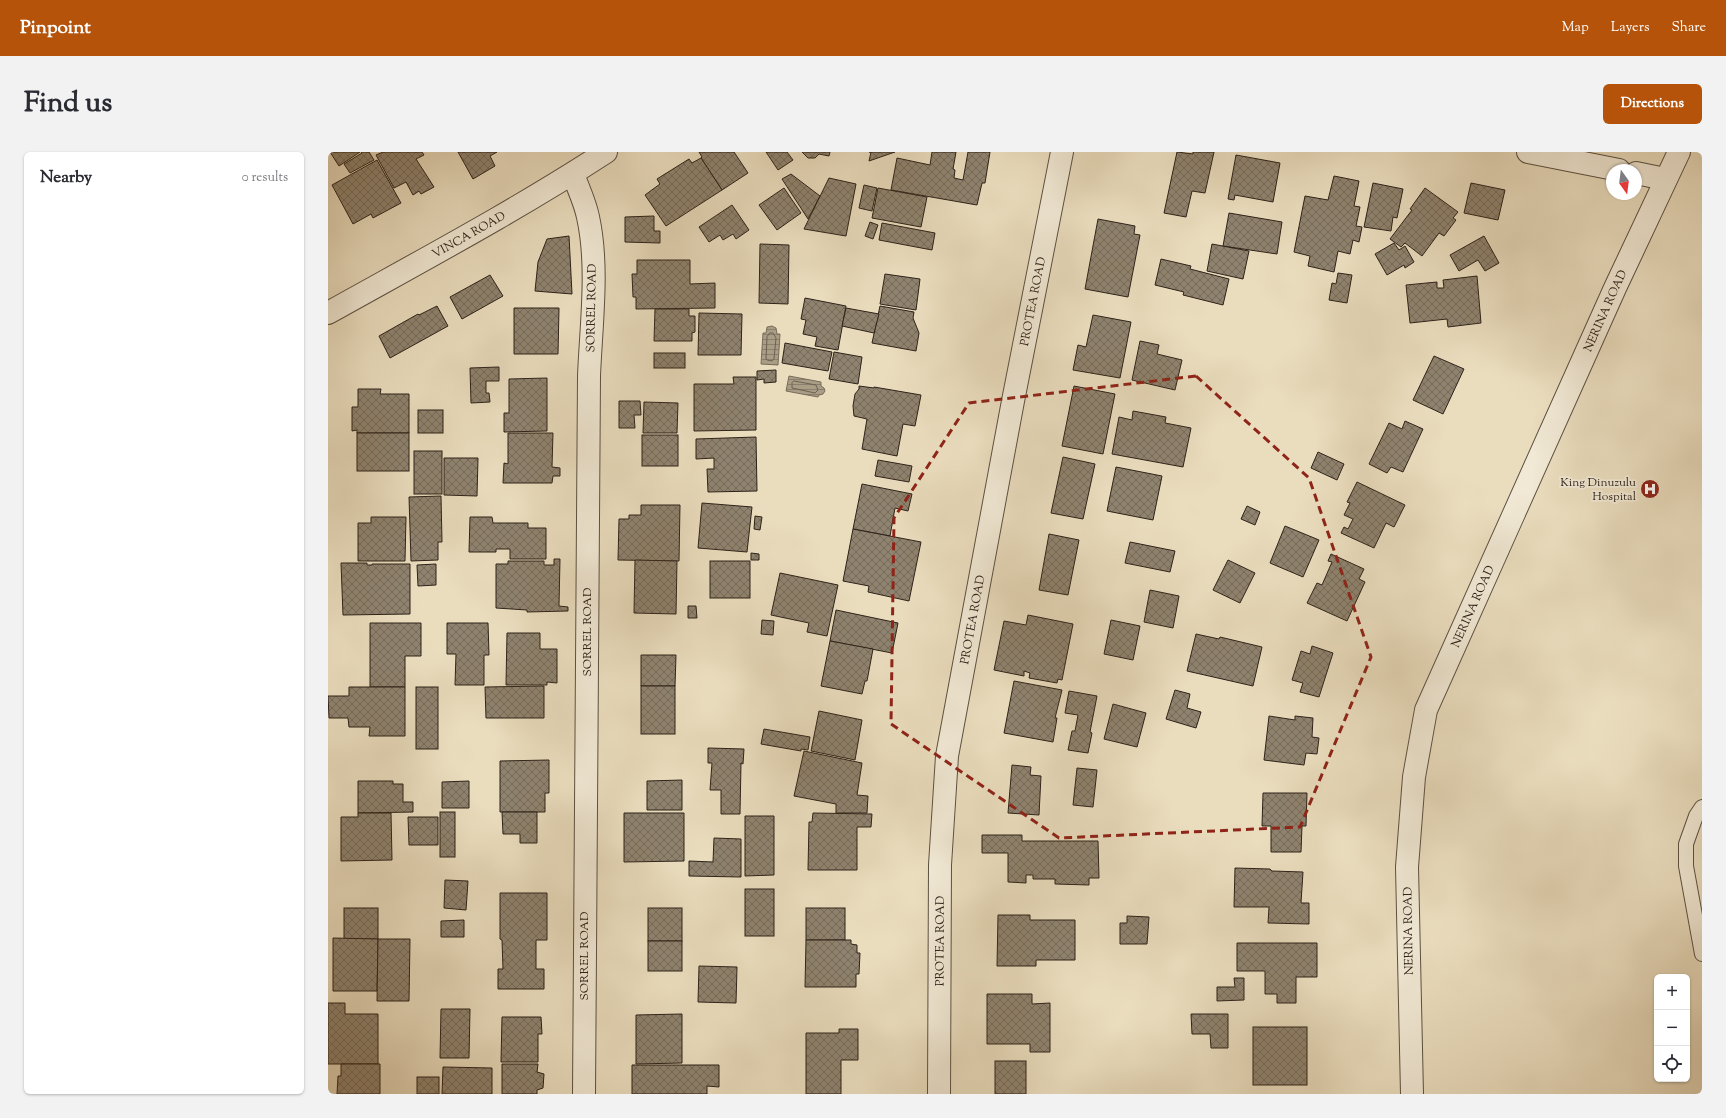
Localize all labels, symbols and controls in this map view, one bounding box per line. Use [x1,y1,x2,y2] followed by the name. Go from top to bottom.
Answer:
[20,15,91,42] text: Pinpoint
[1562,18,1589,38] text: Map
[1611,18,1649,38] text: Layers
[1671,18,1706,38] text: Share
[24,84,112,124] text: Find us
[1603,84,1702,124] button: Directions
[1606,164,1642,200] north arrow
[40,166,92,190] text: Nearby
[242,169,288,187] text: 0 results
[429,207,509,263] street label: VINCA ROAD
[1016,255,1051,348] street label: PROTEA ROAD
[582,263,602,353] street label: SORREL ROAD
[1580,267,1632,355] street label: NERINA ROAD
[1560,474,1637,506] place label: King Dinuzulu Hospital
[1639,478,1661,500] hospital icon: King Dinuzulu Hospital
[1447,563,1500,651] street label: NERINA ROAD
[956,574,990,666] street label: PROTEA ROAD
[579,588,597,676] street label: SORREL ROAD
[1399,887,1419,975] street label: NERINA ROAD
[931,896,950,986] street label: PROTEA ROAD
[576,912,594,1000] street label: SORREL ROAD
[1654,974,1690,1082] map controls
[1654,974,1690,1010] button: +
[1654,1010,1690,1046] button: −
[1654,1046,1690,1082] button: locate

